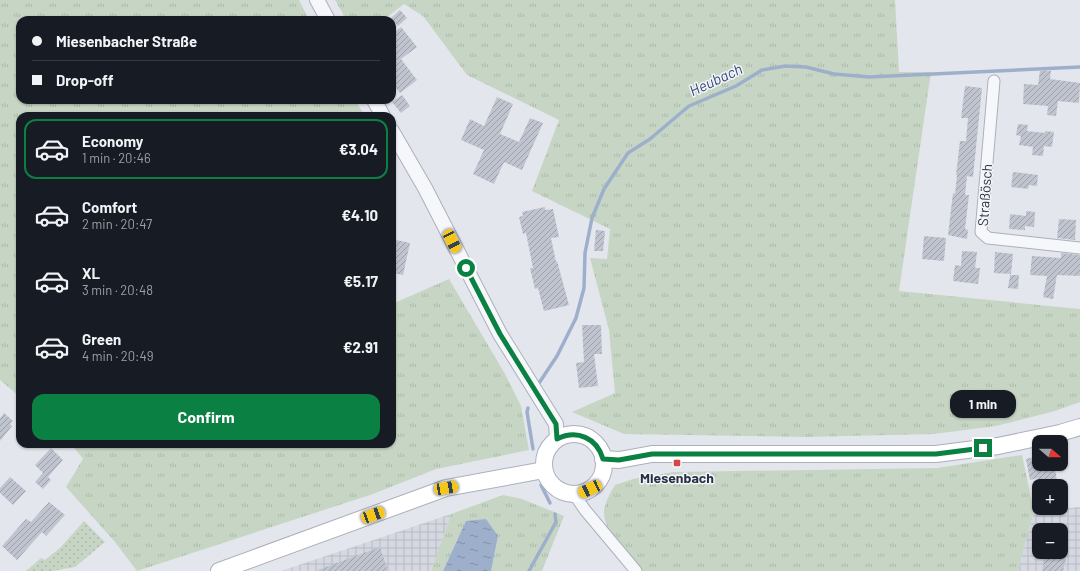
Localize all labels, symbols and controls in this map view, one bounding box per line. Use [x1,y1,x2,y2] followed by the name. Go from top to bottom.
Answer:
[56,32,197,50] text: Miesenbacher Straße
[686,59,745,99] water label: Heubach
[56,71,114,89] text: Drop-off
[34,131,70,167] icon: car
[82,132,143,150] text: Economy
[339,140,378,158] text: €3.04
[82,150,151,166] text: 1 min · 20:46
[974,163,995,227] street label: Straßösch
[34,197,70,233] icon: car
[82,198,137,216] text: Comfort
[342,206,378,224] text: €4.10
[82,216,152,232] text: 2 min · 20:47
[441,228,463,254] car
[457,259,475,277] route start
[34,263,70,299] icon: car
[82,264,100,282] text: XL
[344,272,378,290] text: €5.17
[82,282,153,298] text: 3 min · 20:48
[34,329,70,365] icon: car
[82,330,121,348] text: Green
[343,338,378,356] text: €2.91
[82,348,153,364] text: 4 min · 20:49
[950,390,1016,418] callout: 1 min
[32,394,380,440] button: Confirm
[969,396,997,412] text: 1 min
[1032,435,1068,471] north arrow
[1032,435,1068,559] map controls
[974,439,992,457] route end
[672,458,682,468] marker: Miesenbach
[640,469,714,486] place label: Miesenbach
[577,478,603,500] car
[1032,479,1068,515] button: +
[433,480,459,496] car
[360,505,386,525] car
[1032,523,1068,559] button: −

